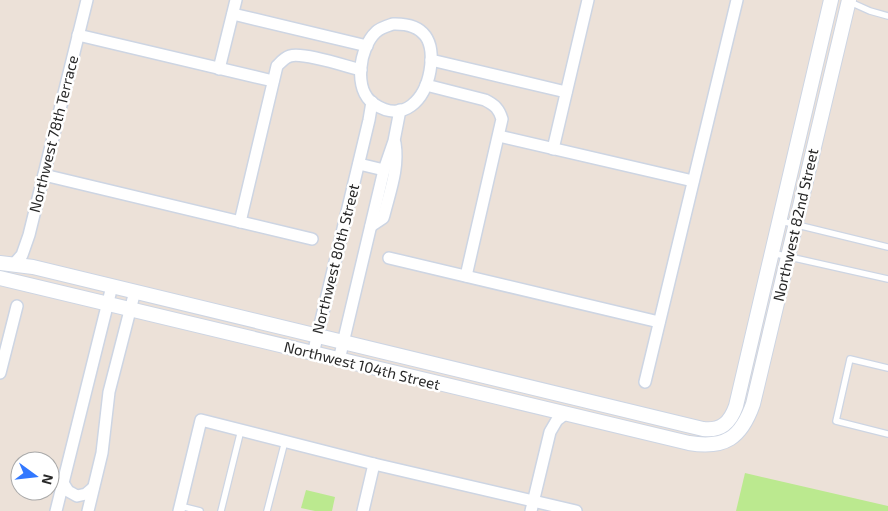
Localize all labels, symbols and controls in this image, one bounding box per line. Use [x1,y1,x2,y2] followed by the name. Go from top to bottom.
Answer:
[25,53,81,214] street label: Northwest 78th Terrace
[769,146,821,303] street label: Northwest 82nd Street
[308,181,362,336] street label: Northwest 80th Street
[282,337,442,393] street label: Northwest 104th Street
[10,451,60,501] north arrow
[39,472,58,487] text: N

